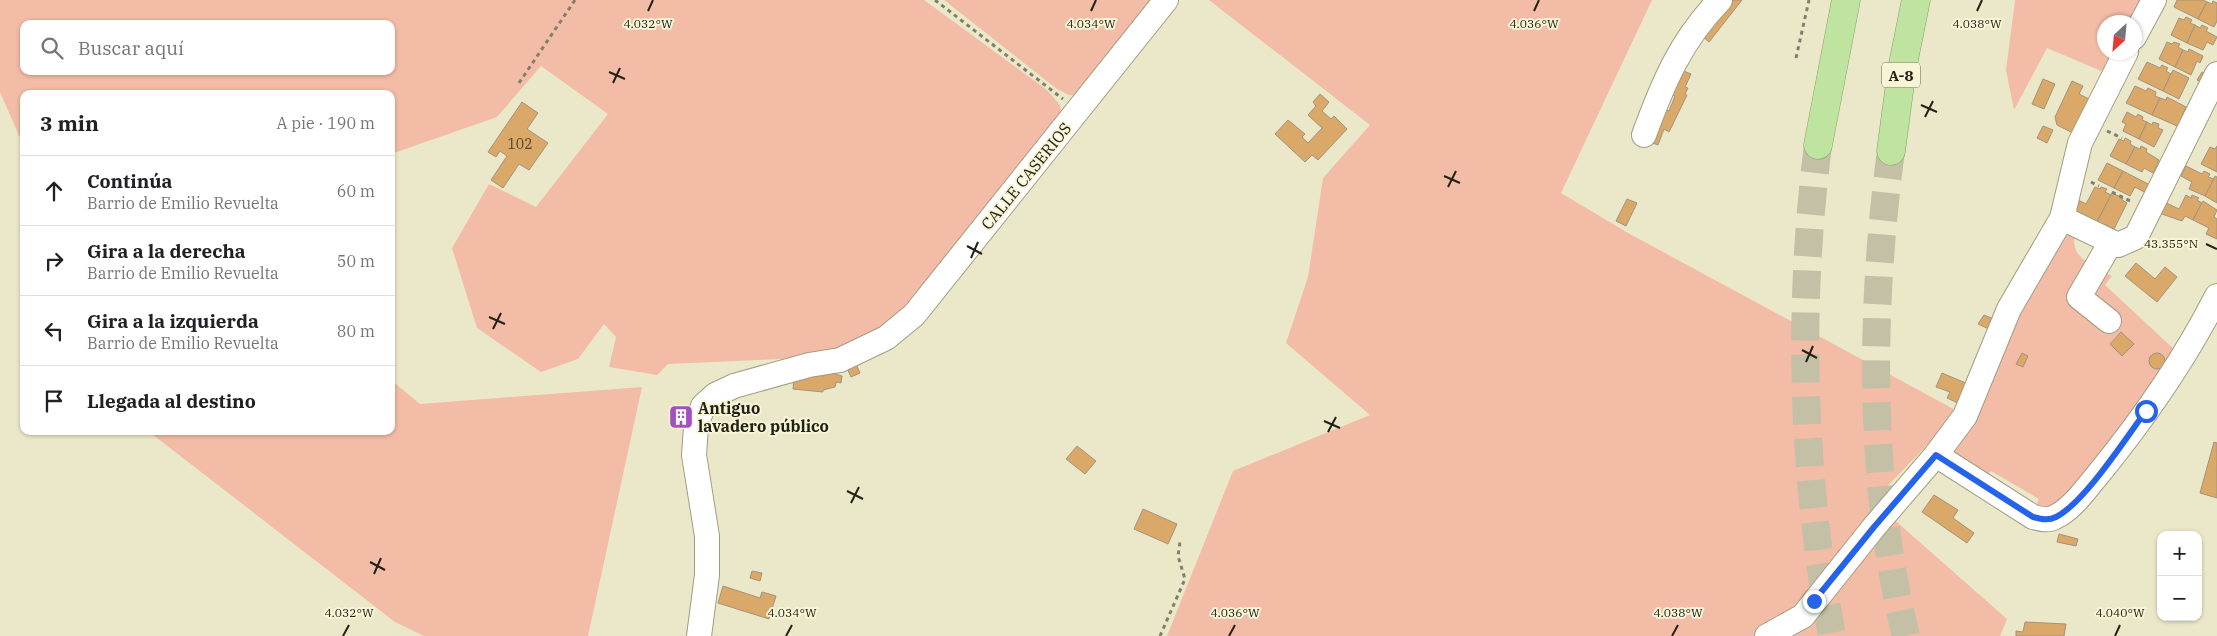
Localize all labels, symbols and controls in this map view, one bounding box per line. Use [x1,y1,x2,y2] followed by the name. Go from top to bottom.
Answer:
[2097,15,2142,60] north arrow
[623,16,673,31] text: 4.032°W
[1066,16,1116,31] text: 4.034°W
[1509,16,1559,31] text: 4.036°W
[1952,16,2002,31] text: 4.038°W
[20,20,395,75] search box
[38,34,66,62] icon: search
[78,36,184,60] text: Buscar aquí
[1882,62,1920,88] road number: A-8
[40,109,99,137] text: 3 min
[277,113,375,133] text: A pie · 190 m
[977,118,1075,234] street label: CALLE CASERIOS
[507,135,533,153] house number: 102
[87,169,172,193] text: Continúa
[40,177,68,205] icon: ahead
[337,181,375,201] text: 60 m
[87,193,279,213] text: Barrio de Emilio Revuelta
[2144,236,2198,251] text: 43.355°N
[87,239,246,263] text: Gira a la derecha
[40,247,68,275] icon: right
[337,251,375,271] text: 50 m
[87,263,279,283] text: Barrio de Emilio Revuelta
[87,309,259,333] text: Gira a la izquierda
[40,317,68,345] icon: left
[337,321,375,341] text: 80 m
[87,333,279,353] text: Barrio de Emilio Revuelta
[40,387,68,415] icon: arrive
[87,389,256,413] text: Llegada al destino
[698,398,829,436] place label: Antiguo lavadero público
[2135,400,2158,423] route start
[668,404,694,430] building icon: Antiguo lavadero público
[2157,531,2202,621] map controls
[2157,531,2202,576] button: +
[2157,576,2202,621] button: −
[1803,590,1826,613] route end
[324,605,374,620] text: 4.032°W
[767,605,817,620] text: 4.034°W
[1210,605,1260,620] text: 4.036°W
[1653,605,1703,620] text: 4.038°W
[2095,605,2145,620] text: 4.040°W

